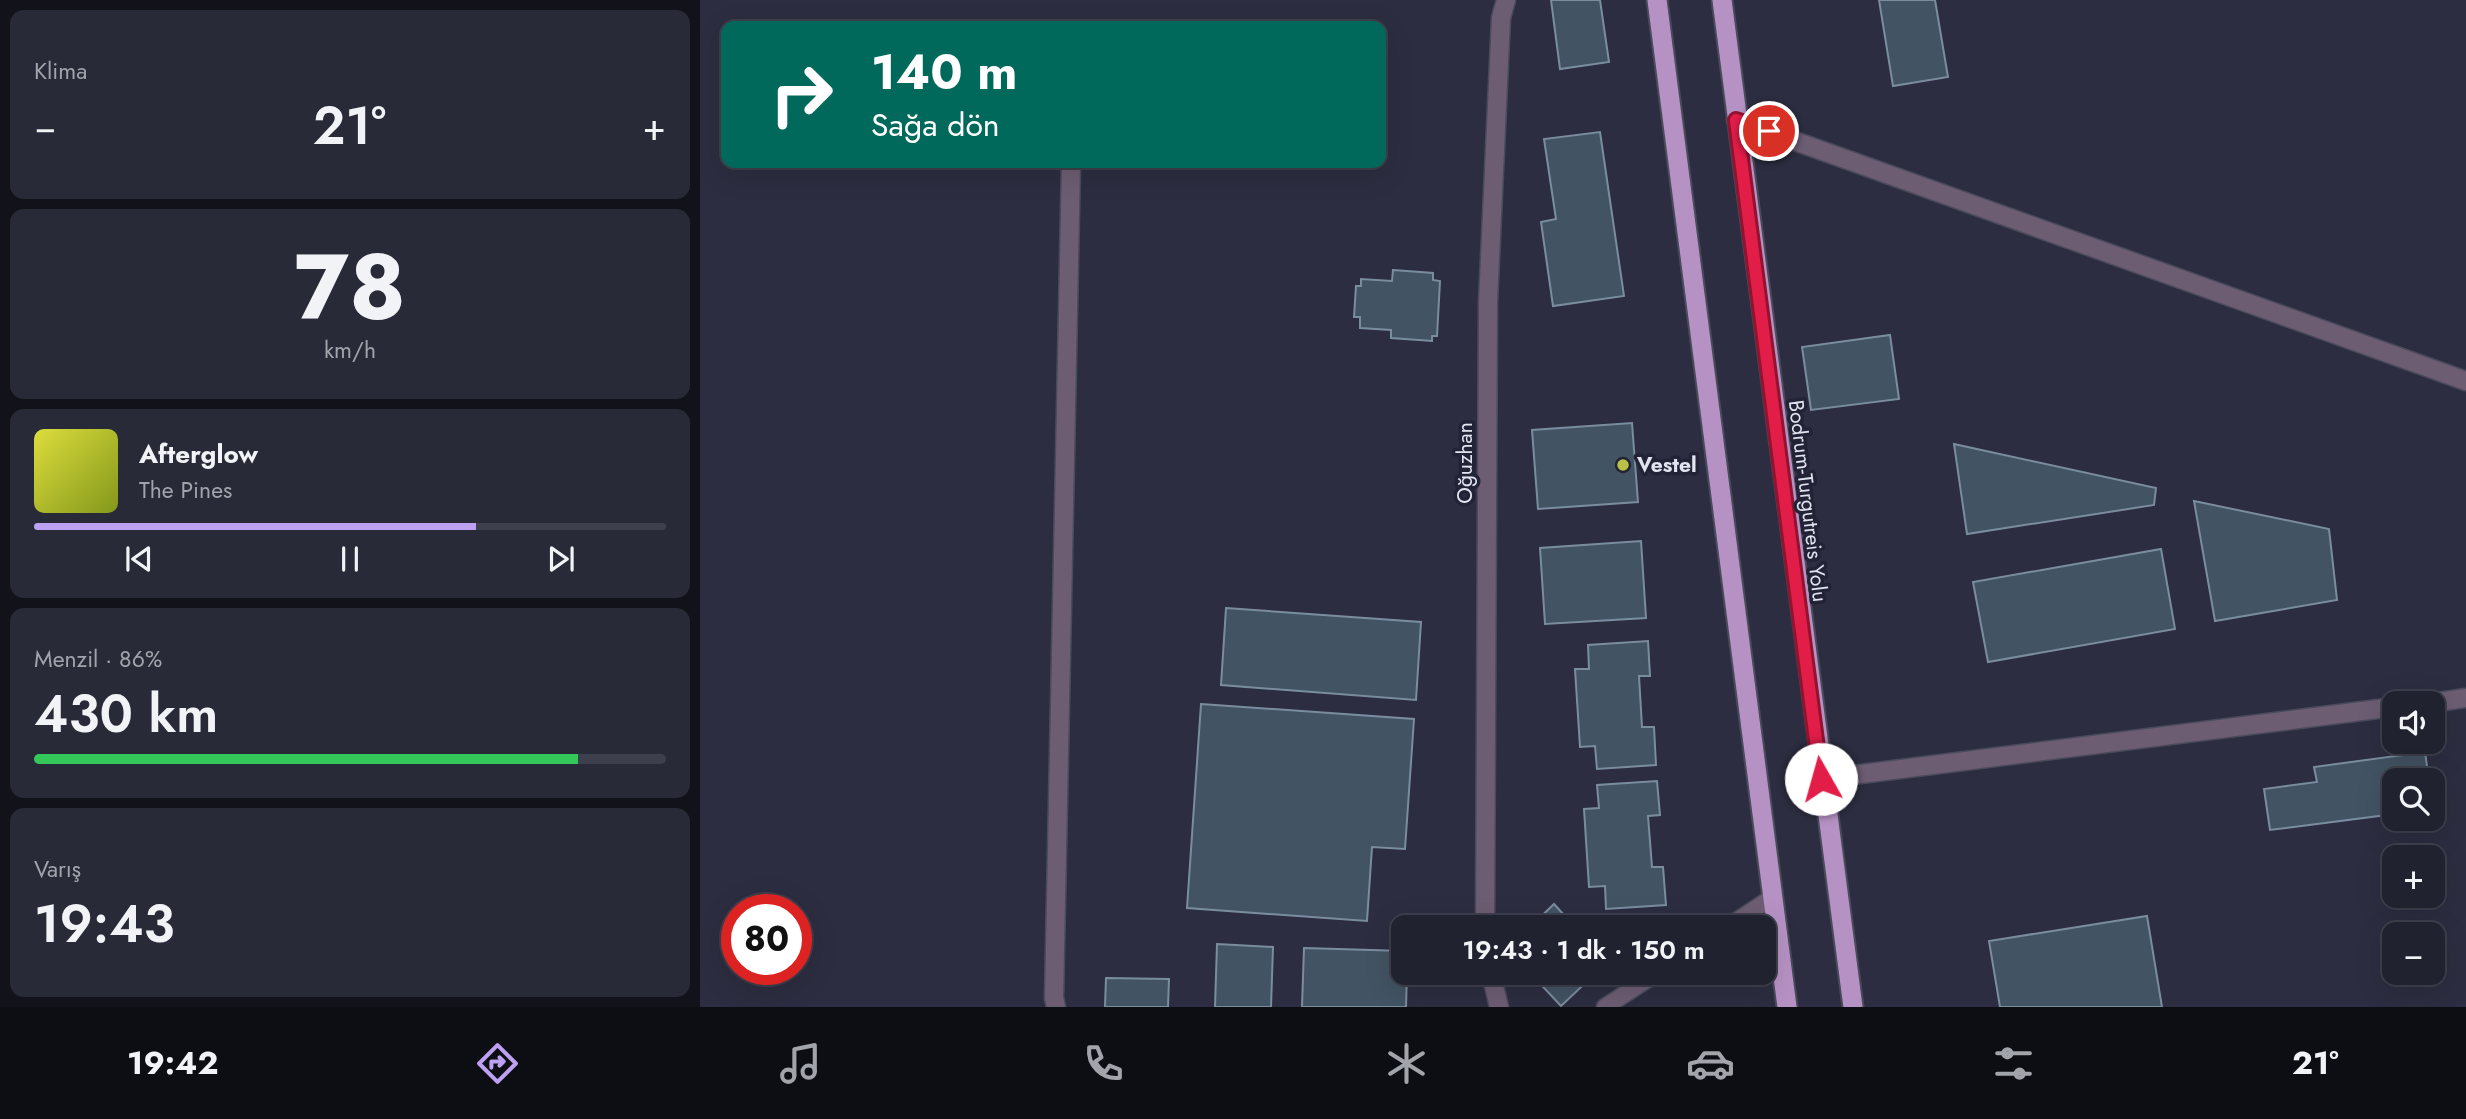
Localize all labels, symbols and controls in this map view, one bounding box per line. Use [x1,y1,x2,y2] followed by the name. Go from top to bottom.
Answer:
[871,37,1017,107] text: 140 m
[756,49,847,140] icon: right
[34,54,87,88] text: Klima
[313,88,386,164] text: 21°
[34,99,56,154] text: −
[643,99,666,154] text: +
[1739,101,1799,161] pin
[871,102,1000,148] text: Sağa dön
[1750,112,1788,150] icon: arrive
[294,222,406,353] text: 78
[324,333,376,367] text: km/h
[1781,398,1835,604] street label: Bodrum-Turgutreis Yolu
[1450,422,1480,504] street label: Oğuzhan
[139,435,258,473] text: Afterglow
[1636,450,1697,480] place label: Vestel
[1615,457,1631,473] marker: Vestel
[139,473,232,507] text: The Pines
[120,540,158,578] icon: previous
[331,540,369,578] icon: pause
[542,540,580,578] icon: next
[34,642,162,676] text: Menzil · 86%
[34,676,218,752] text: 430 km
[2382,691,2445,985] map controls
[2382,691,2445,754] button: sound
[1784,742,1858,816] position arrow
[2382,768,2445,831] button: search
[2382,845,2445,908] button: +
[34,852,81,886] text: Varış
[34,886,175,962] text: 19:43
[721,894,812,985] speed limit sign: 80
[2382,922,2445,985] button: −
[1462,931,1705,969] text: 19:43 · 1 dk · 150 m
[473,1039,522,1088] icon: directions
[776,1039,825,1088] icon: music
[1079,1039,1128,1088] icon: phone
[1382,1039,1431,1088] icon: climate
[1686,1039,1735,1088] icon: car
[1989,1039,2038,1088] icon: filters
[127,1040,218,1086] text: 19:42
[2292,1040,2339,1086] text: 21°

